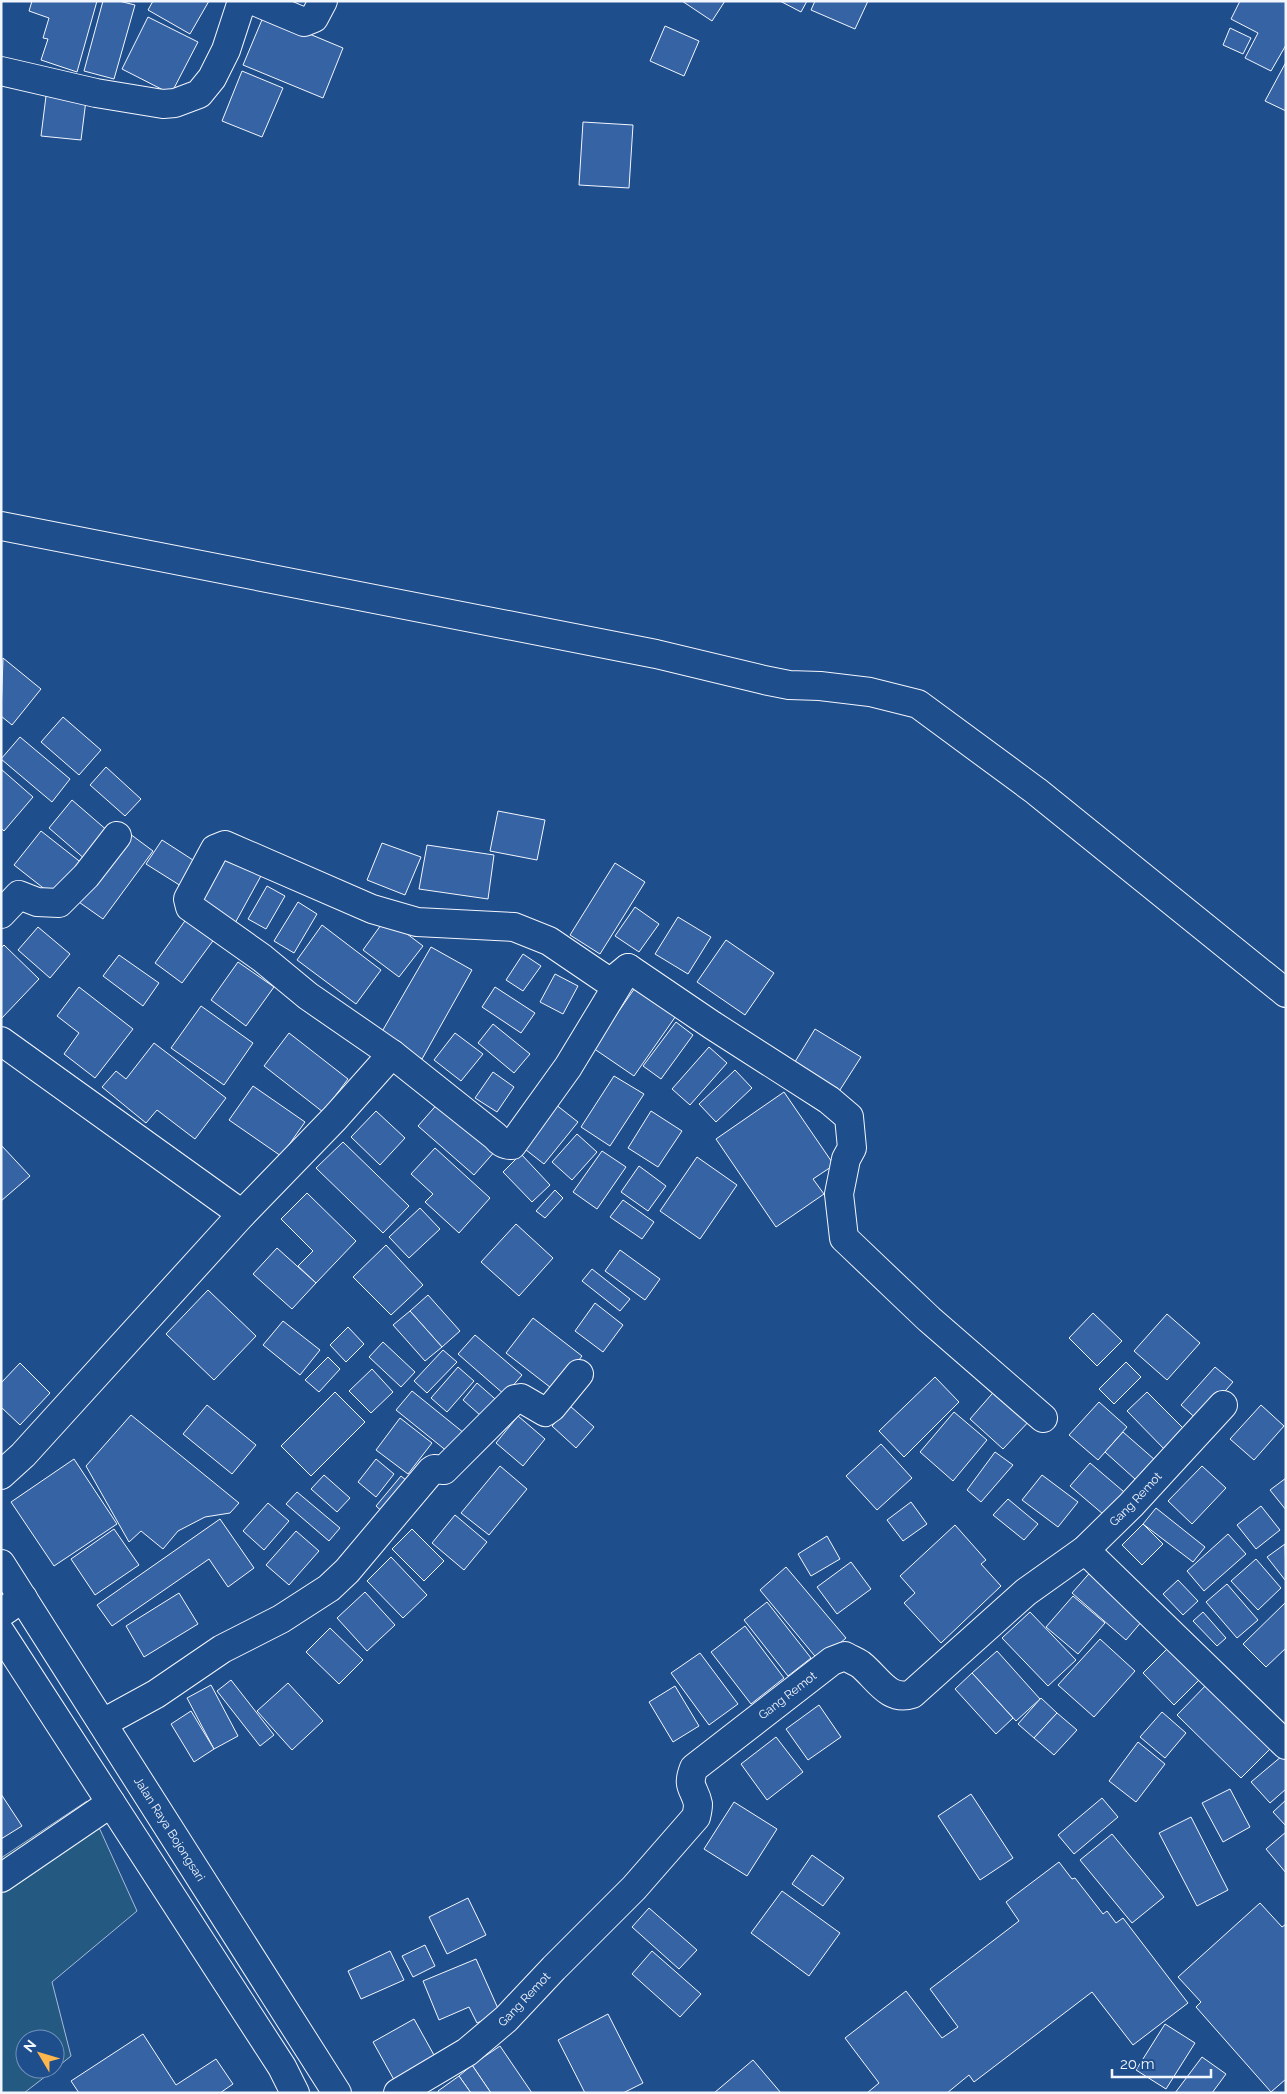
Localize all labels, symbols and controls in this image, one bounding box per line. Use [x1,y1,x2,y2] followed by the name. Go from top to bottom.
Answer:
[1106,1469,1165,1529] street label: Gang Remot
[756,1669,819,1722] street label: Gang Remot
[131,1774,208,1884] street label: Jalan Raya Bojongsari
[495,1970,553,2030] street label: Gang Remot
[15,2029,65,2079] north arrow
[20,2037,39,2055] text: N
[1112,2046,1211,2078] scale bar
[1120,2055,1155,2073] text: 20 m

